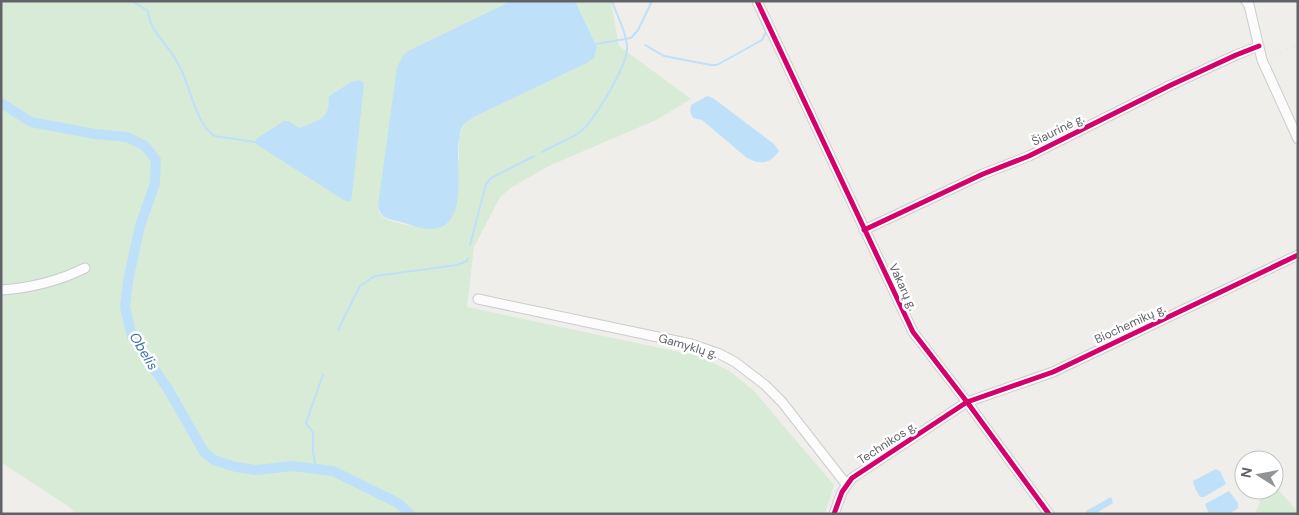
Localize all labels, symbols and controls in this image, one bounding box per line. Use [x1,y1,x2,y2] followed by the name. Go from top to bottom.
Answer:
[1029,110,1087,150] street label: Šiaurinė g.
[885,261,921,313] street label: Vakarų g.
[1092,301,1168,347] street label: Biochemikų g.
[126,329,162,373] water label: Obelis
[657,330,719,362] street label: Gamyklų g.
[855,418,919,468] street label: Technikos g.
[1234,450,1284,500] north arrow
[1236,466,1256,479] text: N

